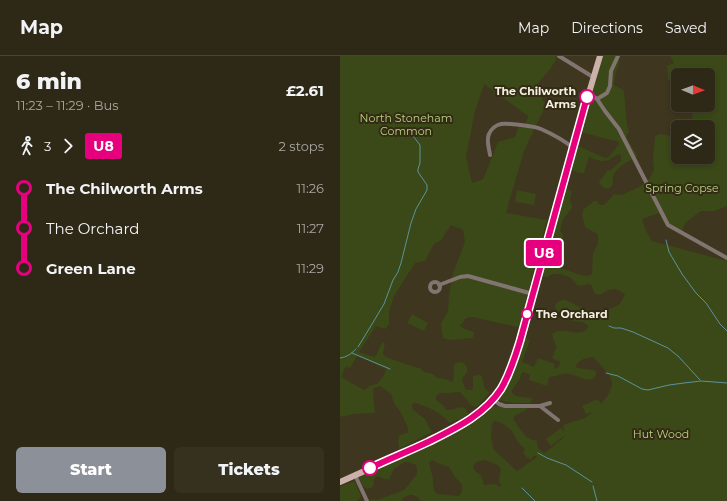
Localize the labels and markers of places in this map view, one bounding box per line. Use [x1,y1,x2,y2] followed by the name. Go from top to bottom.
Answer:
[495,84,576,111] place label: The Chilworth Arms
[579,89,595,105] marker: The Chilworth Arms
[536,307,608,321] place label: The Orchard
[521,308,533,320] marker: The Orchard
[362,460,378,476] unlabelled marker

